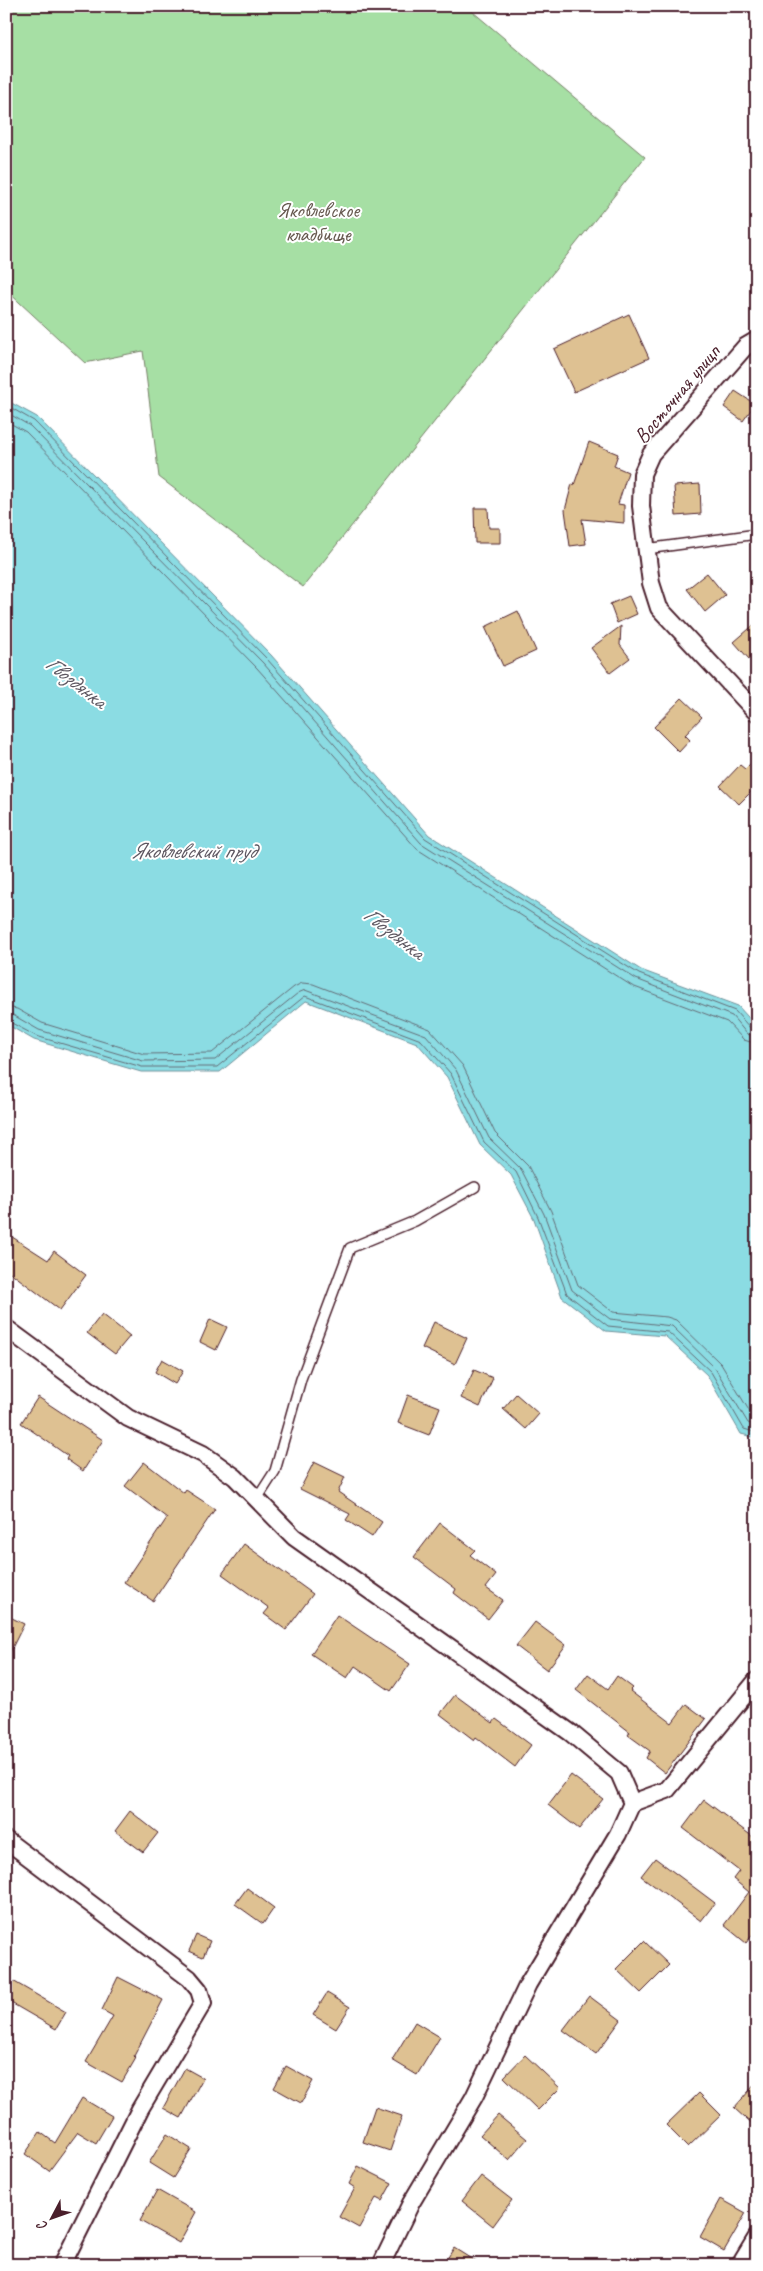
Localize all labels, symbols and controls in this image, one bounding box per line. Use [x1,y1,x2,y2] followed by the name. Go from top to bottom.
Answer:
[277,197,361,247] park label: Яковлевское кладбище
[628,338,727,449] street label: Восточная улицп
[40,649,115,716] water label: Гвоздянка
[131,837,260,865] water label: Яковлевский пруд
[358,900,433,967] water label: Гвоздянка
[28,2194,78,2244] north arrow
[33,2216,51,2234] text: С

